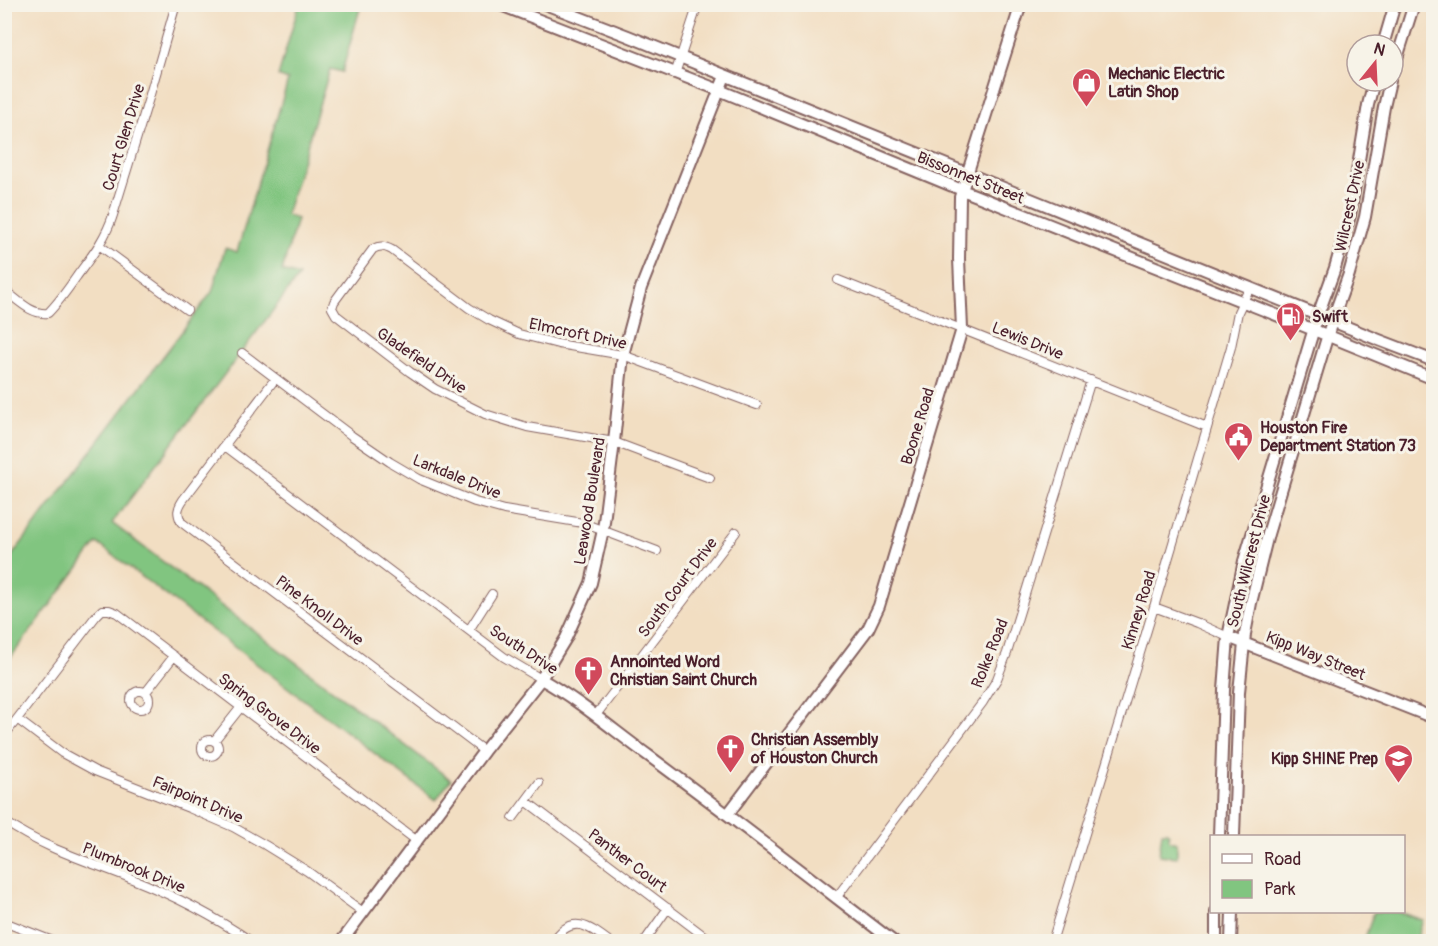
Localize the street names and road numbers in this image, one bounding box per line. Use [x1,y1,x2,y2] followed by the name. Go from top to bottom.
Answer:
[98,81,150,193] street label: Court Glen Drive
[914,147,1028,209] street label: Bissonnet Street
[1331,159,1369,254] street label: Wilcrest Drive
[527,314,628,354] street label: Elmcroft Drive
[989,318,1066,364] street label: Lewis Drive
[373,323,470,398] street label: Gladefield Drive
[897,385,939,467] street label: Boone Road
[570,436,610,566] street label: Leawood Boulevard
[410,450,504,504] street label: Larkdale Drive
[1223,493,1275,630] street label: South Wilcrest Drive
[634,534,722,641] street label: South Court Drive
[1117,568,1160,652] street label: Kinney Road
[272,571,367,650] street label: Pine Knoll Drive
[967,616,1013,691] street label: Rolke Road
[485,620,562,679] street label: South Drive
[1263,627,1369,685] street label: Kipp Way Street
[214,669,325,759] street label: Spring Grove Drive
[149,772,246,828] street label: Fairpoint Drive
[584,825,671,897] street label: Panther Court
[79,838,188,898] street label: Plumbrook Drive

